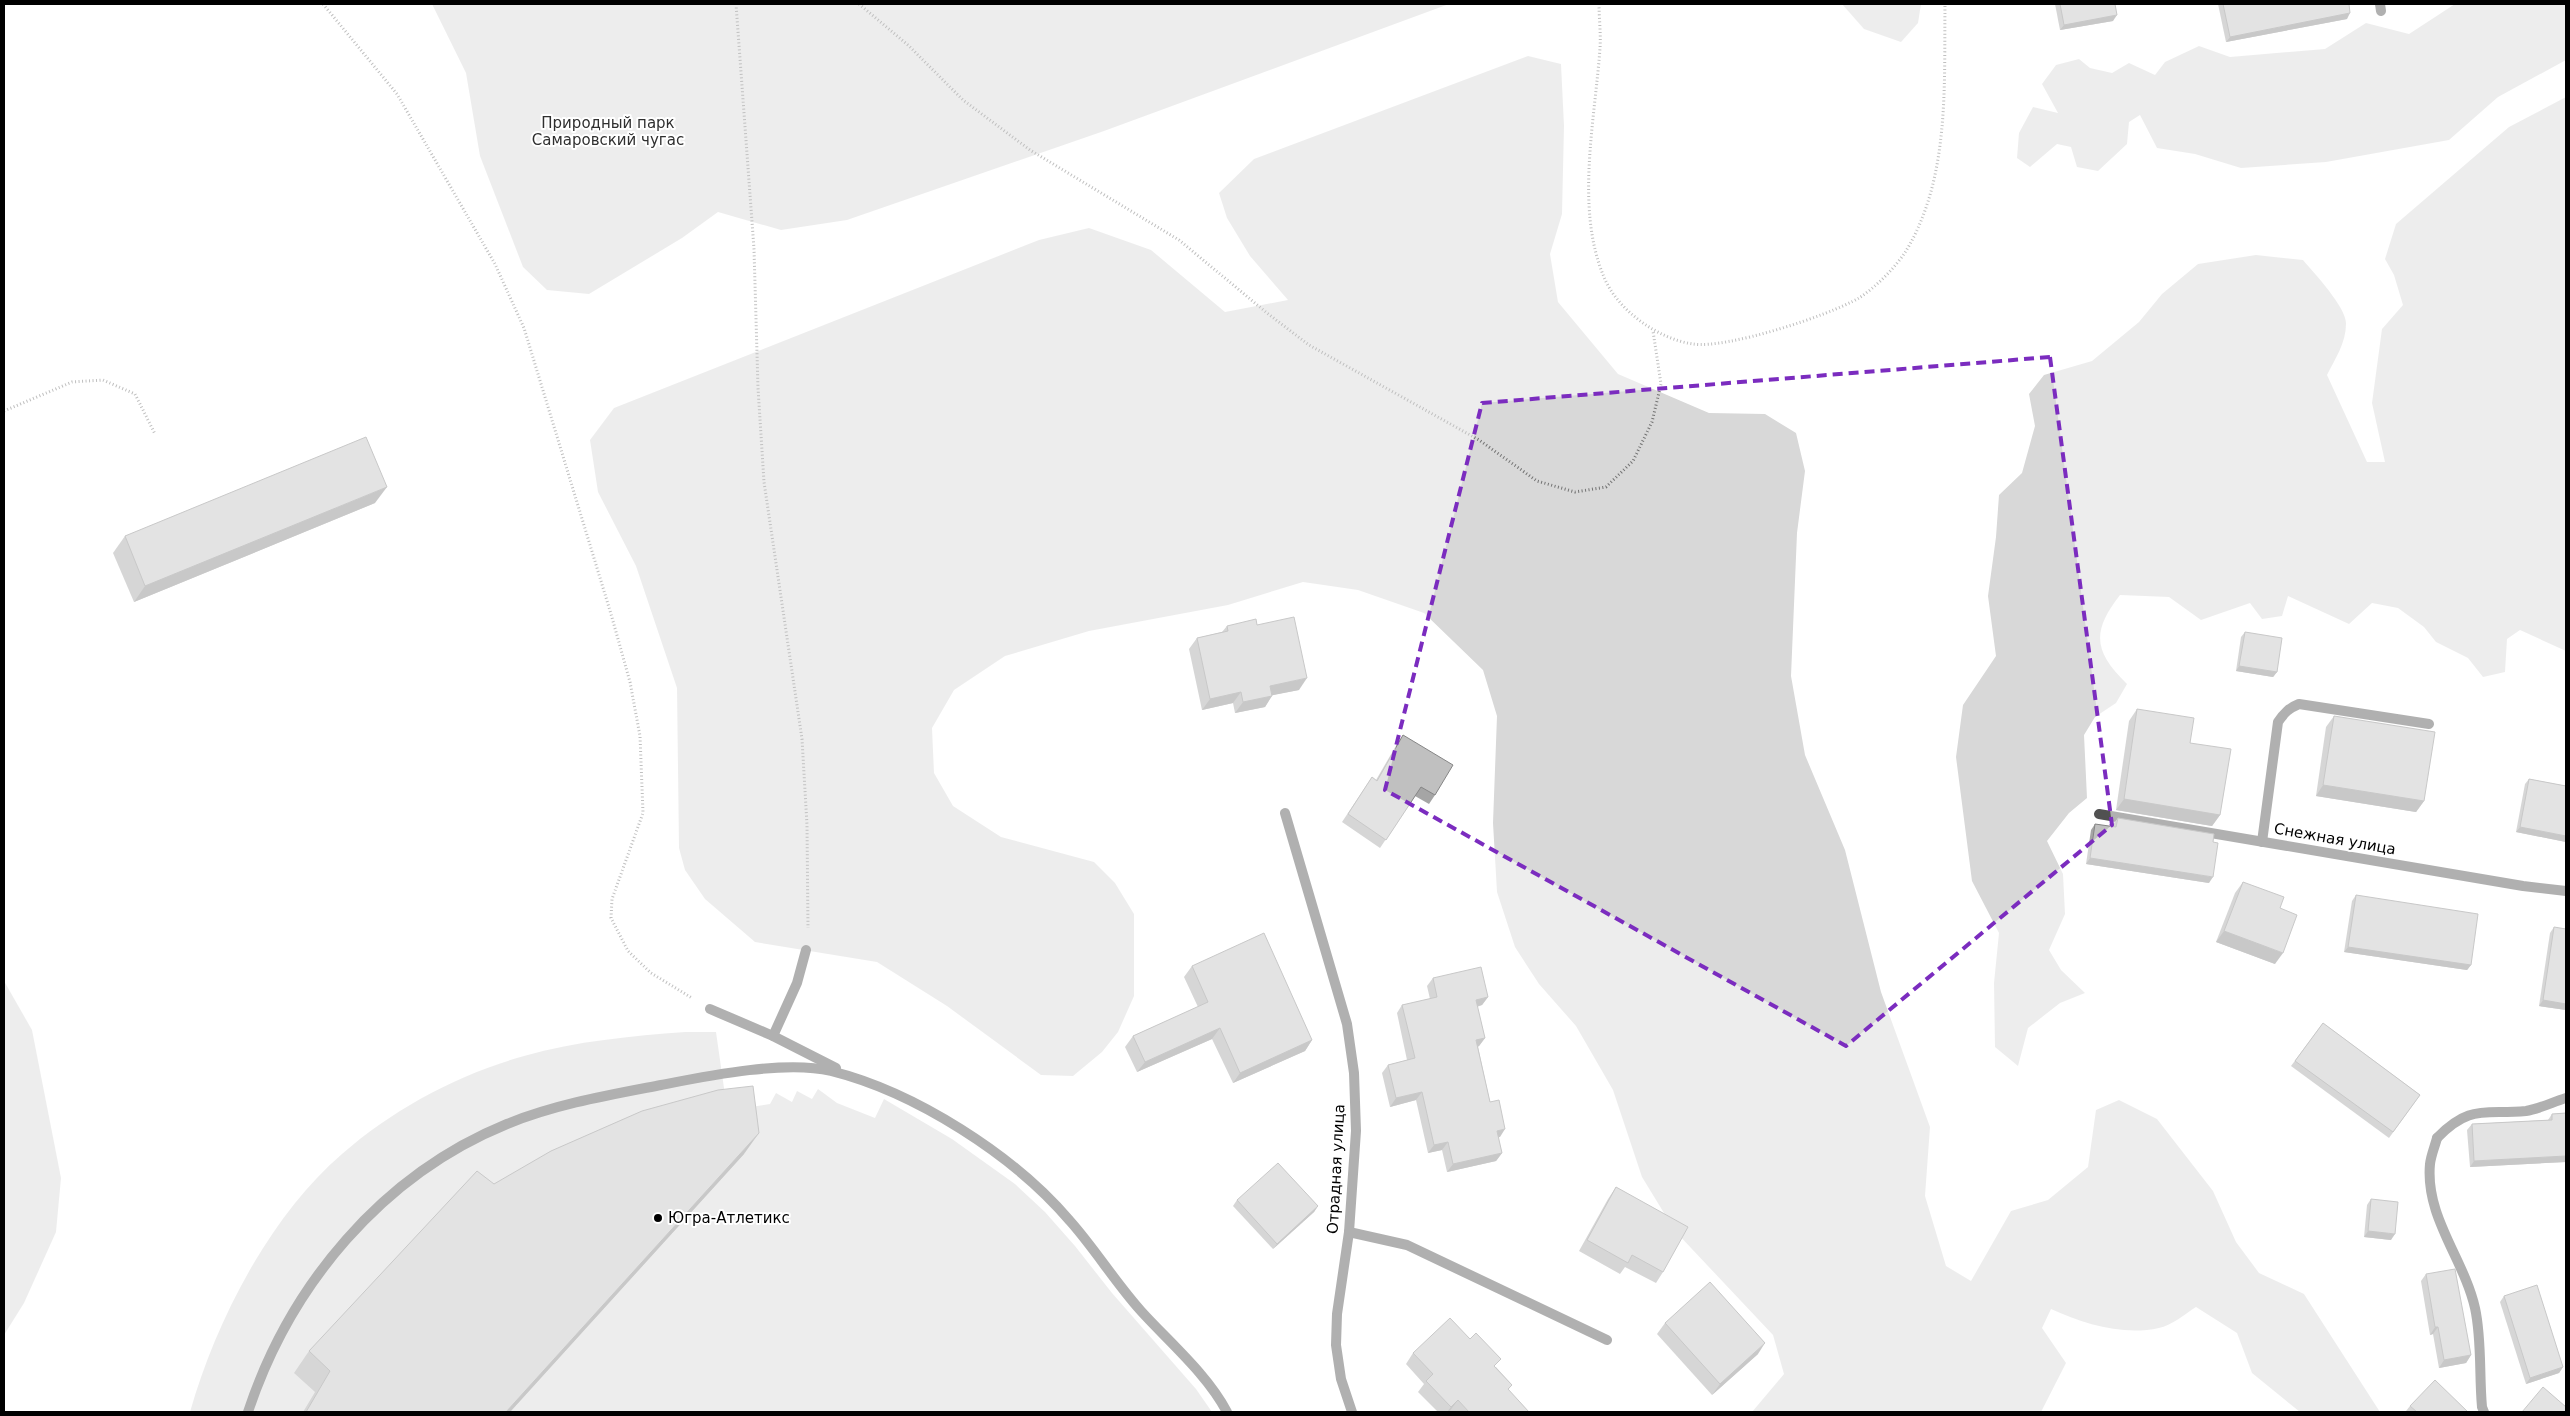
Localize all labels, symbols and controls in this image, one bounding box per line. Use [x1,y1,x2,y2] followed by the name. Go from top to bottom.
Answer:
[532,114,684,149] park label: Природный парк Самаровский чугас
[2273,819,2397,859] street label: Снежная улица
[1324,1104,1348,1234] street label: Отрадная улица
[668,1209,790,1227] place label: Югра-Атлетикс
[652,1212,664,1224] marker: Югра-Атлетикс

